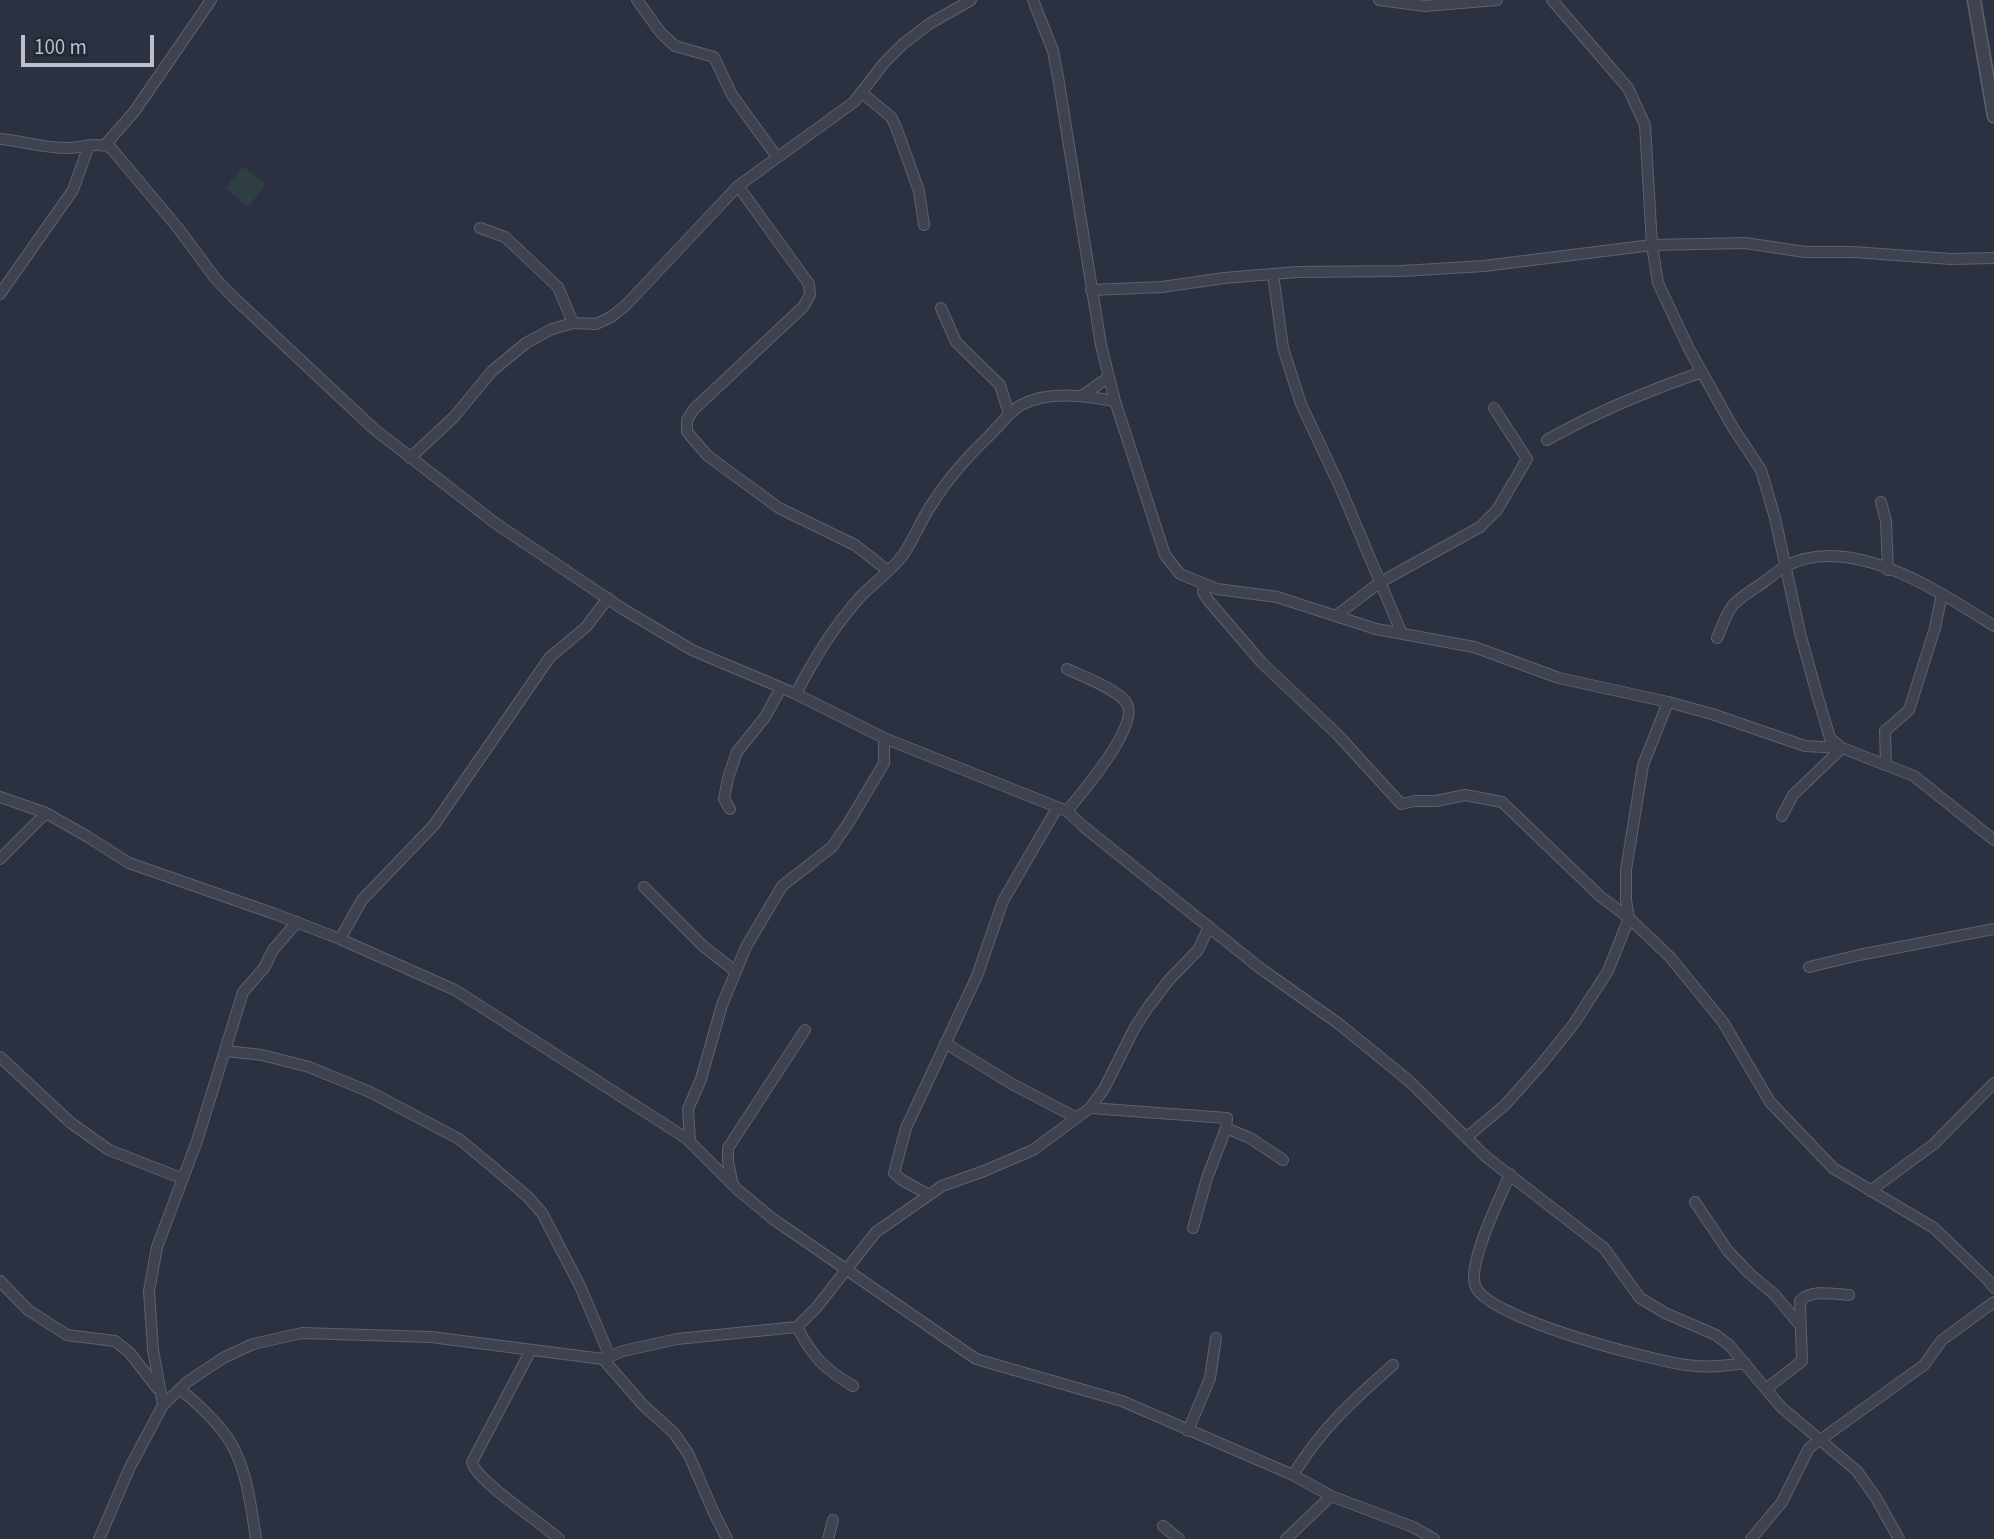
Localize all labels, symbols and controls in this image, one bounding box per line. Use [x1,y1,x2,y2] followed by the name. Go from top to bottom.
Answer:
[24,21,158,65] scale bar
[34,32,87,62] text: 100 m

